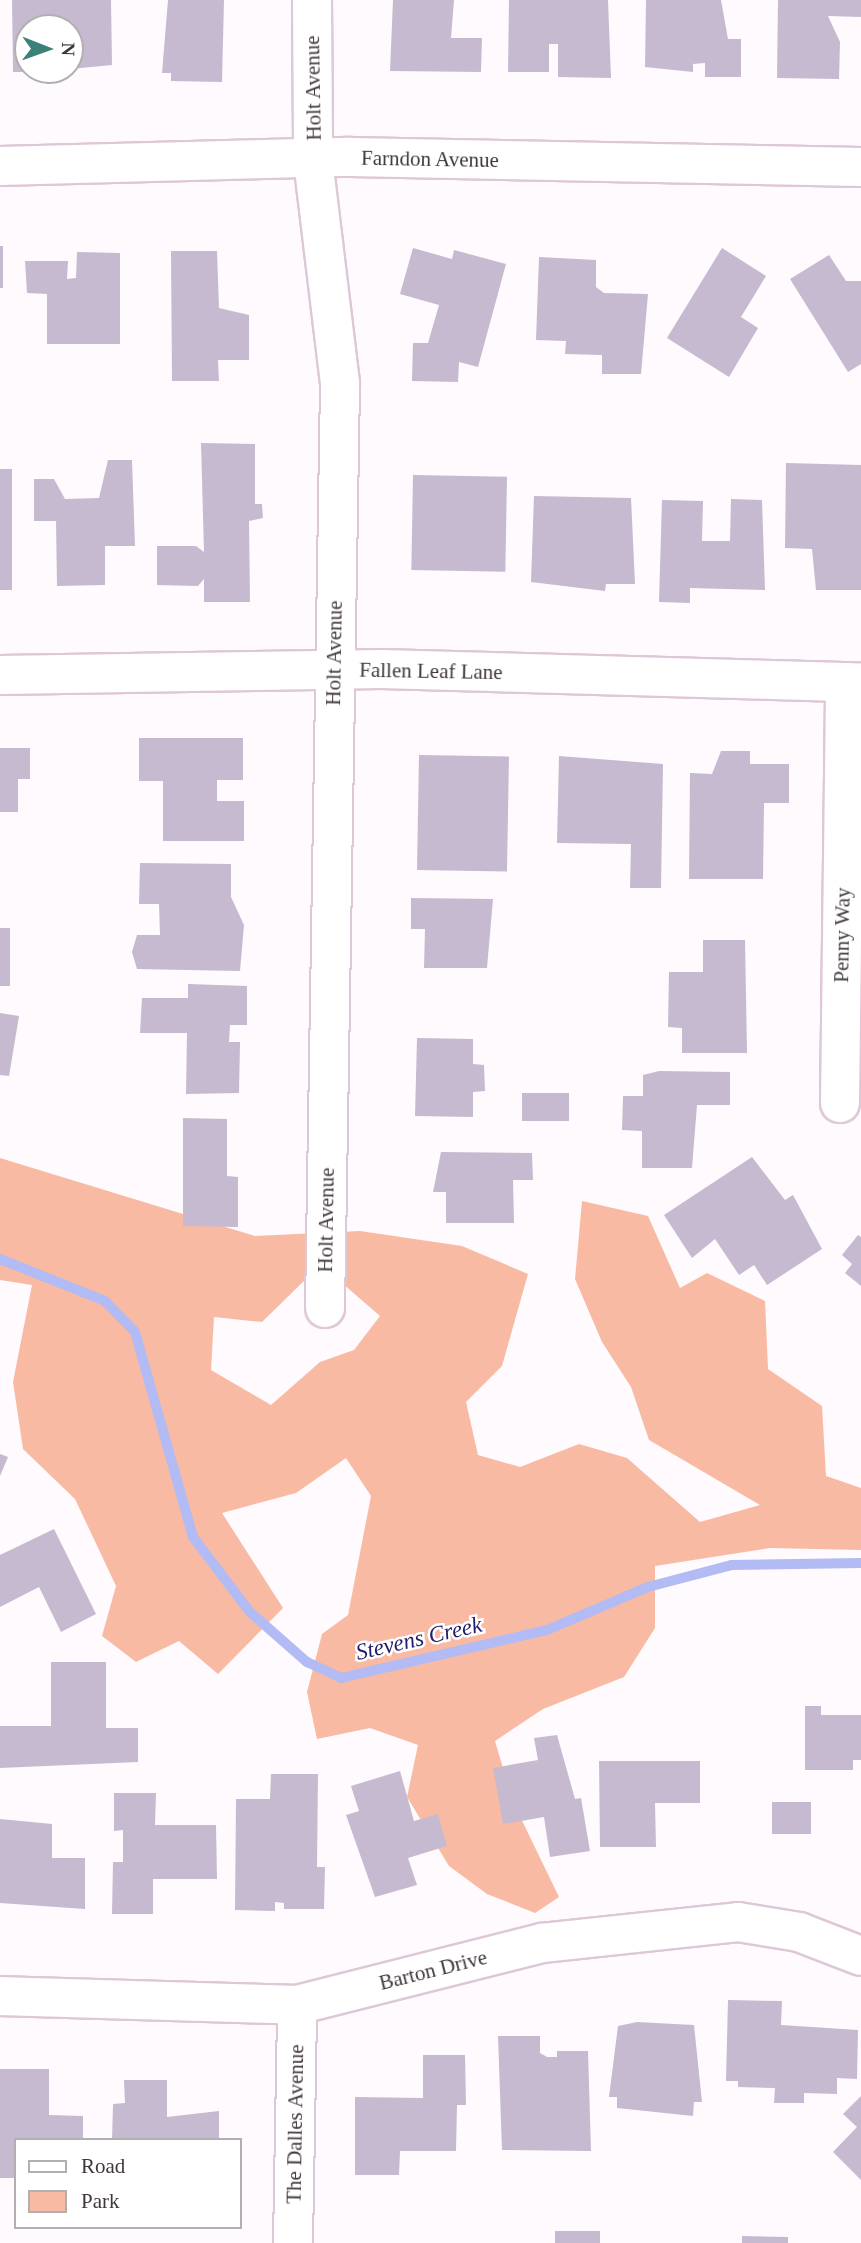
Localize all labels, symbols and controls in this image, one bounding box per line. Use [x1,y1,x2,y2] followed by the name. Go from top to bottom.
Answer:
[14,14,84,84] north arrow
[299,35,327,141] street label: Holt Avenue
[58,42,79,56] text: N
[360,145,500,173] street label: Farndon Avenue
[320,600,348,706] street label: Holt Avenue
[359,657,503,685] street label: Fallen Leaf Lane
[829,887,855,983] street label: Penny Way
[312,1167,340,1273] street label: Holt Avenue
[353,1611,485,1667] water label: Stevens Creek
[376,1944,490,1996] street label: Barton Drive
[281,2044,309,2204] street label: The Dalles Avenue
[14,2138,242,2229] legend
[81,2154,125,2178] text: Road
[81,2189,120,2213] text: Park

